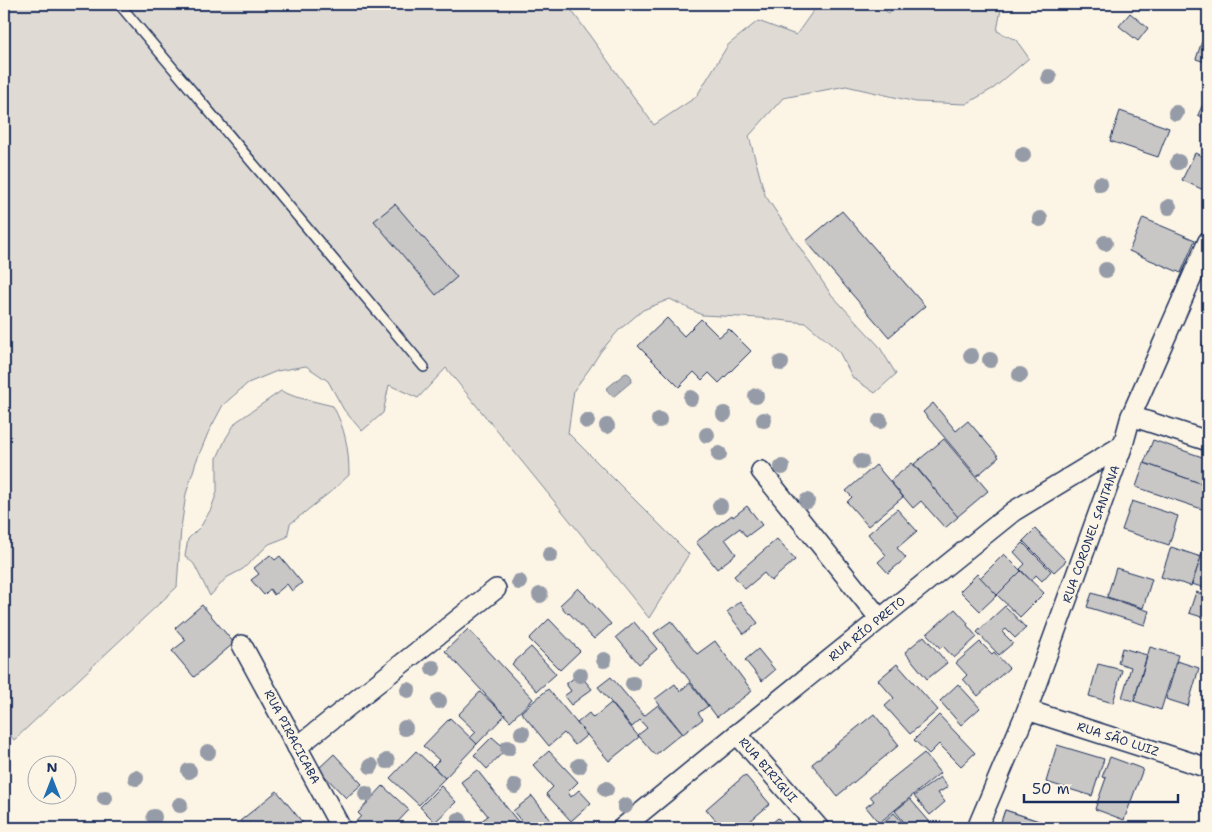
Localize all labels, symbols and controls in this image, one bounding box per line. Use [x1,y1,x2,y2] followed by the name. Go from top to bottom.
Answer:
[1059,463,1123,605] street label: RUA CORONEL SANTANA
[825,593,909,665] street label: RUA RÍO PRETO
[260,687,324,787] street label: RUA PIRACICABA
[1075,718,1161,760] street label: RUA SÃO LUIZ
[735,734,801,806] street label: RUA BIRIGUI
[28,754,78,804] north arrow
[46,758,58,776] text: N
[1024,772,1178,804] scale bar
[1032,779,1070,799] text: 50 m

